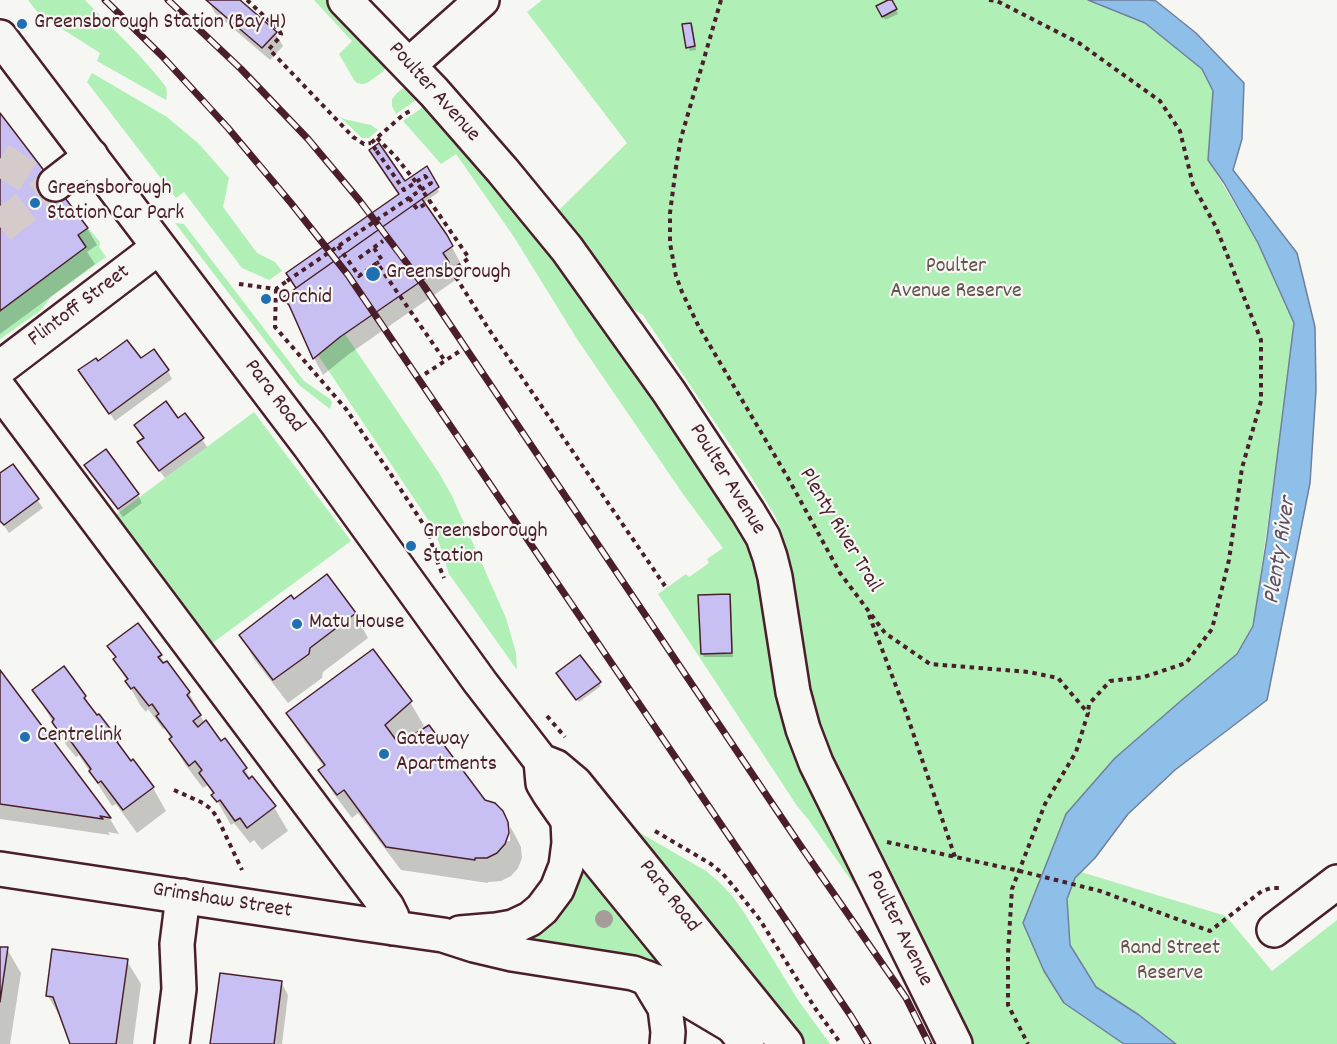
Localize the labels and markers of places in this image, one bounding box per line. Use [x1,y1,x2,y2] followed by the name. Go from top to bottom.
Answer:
[34,11,286,37] place label: Greensborough Station (Bay H)
[15,17,29,31] marker: Greensborough Station (Bay H)
[47,177,184,228] place label: Greensborough Station Car Park
[28,196,42,210] marker: Greensborough Station Car Park
[386,261,511,287] place label: Greensborough
[364,265,382,283] marker: Greensborough
[278,286,332,312] place label: Orchid
[259,292,273,306] marker: Orchid
[423,520,548,572] place label: Greensborough Station
[404,539,418,553] marker: Greensborough Station
[309,611,404,637] place label: Matu House
[290,617,304,631] marker: Matu House
[37,724,122,750] place label: Centrelink
[396,728,497,780] place label: Gateway Apartments
[18,730,32,744] marker: Centrelink
[377,747,391,761] marker: Gateway Apartments

